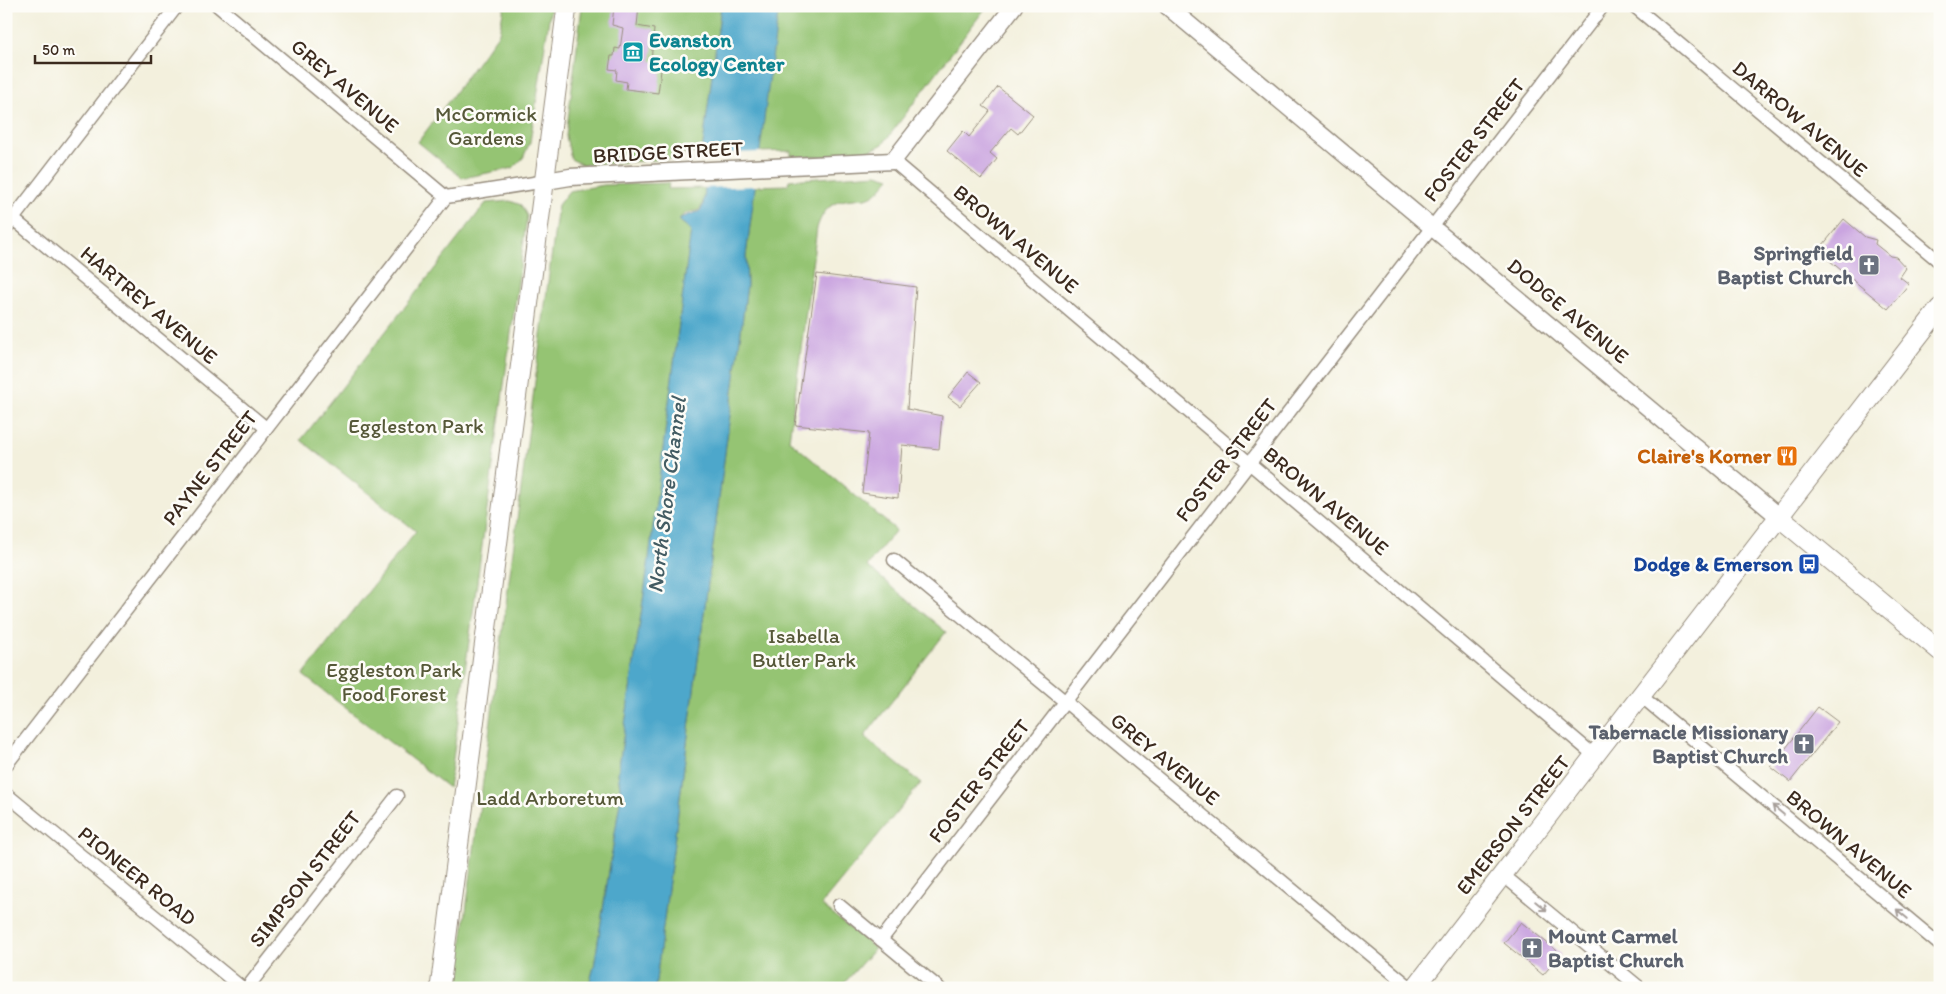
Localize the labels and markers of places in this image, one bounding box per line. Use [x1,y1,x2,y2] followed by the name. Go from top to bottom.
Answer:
[649,27,785,77] place label: Evanston Ecology Center
[621,40,645,64] museum icon: Evanston Ecology Center
[1717,240,1854,290] place label: Springfield Baptist Church
[1857,253,1881,277] church icon: Springfield Baptist Church
[1637,443,1772,468] place label: Claire's Korner
[1775,444,1799,468] restaurant icon: Claire's Korner
[1633,551,1793,577] place label: Dodge & Emerson
[1797,552,1821,576] bus stop icon: Dodge & Emerson
[1588,719,1788,769] place label: Tabernacle Missionary Baptist Church
[1792,732,1816,756] church icon: Tabernacle Missionary Baptist Church
[1548,923,1684,973] place label: Mount Carmel Baptist Church
[1520,936,1544,960] church icon: Mount Carmel Baptist Church

